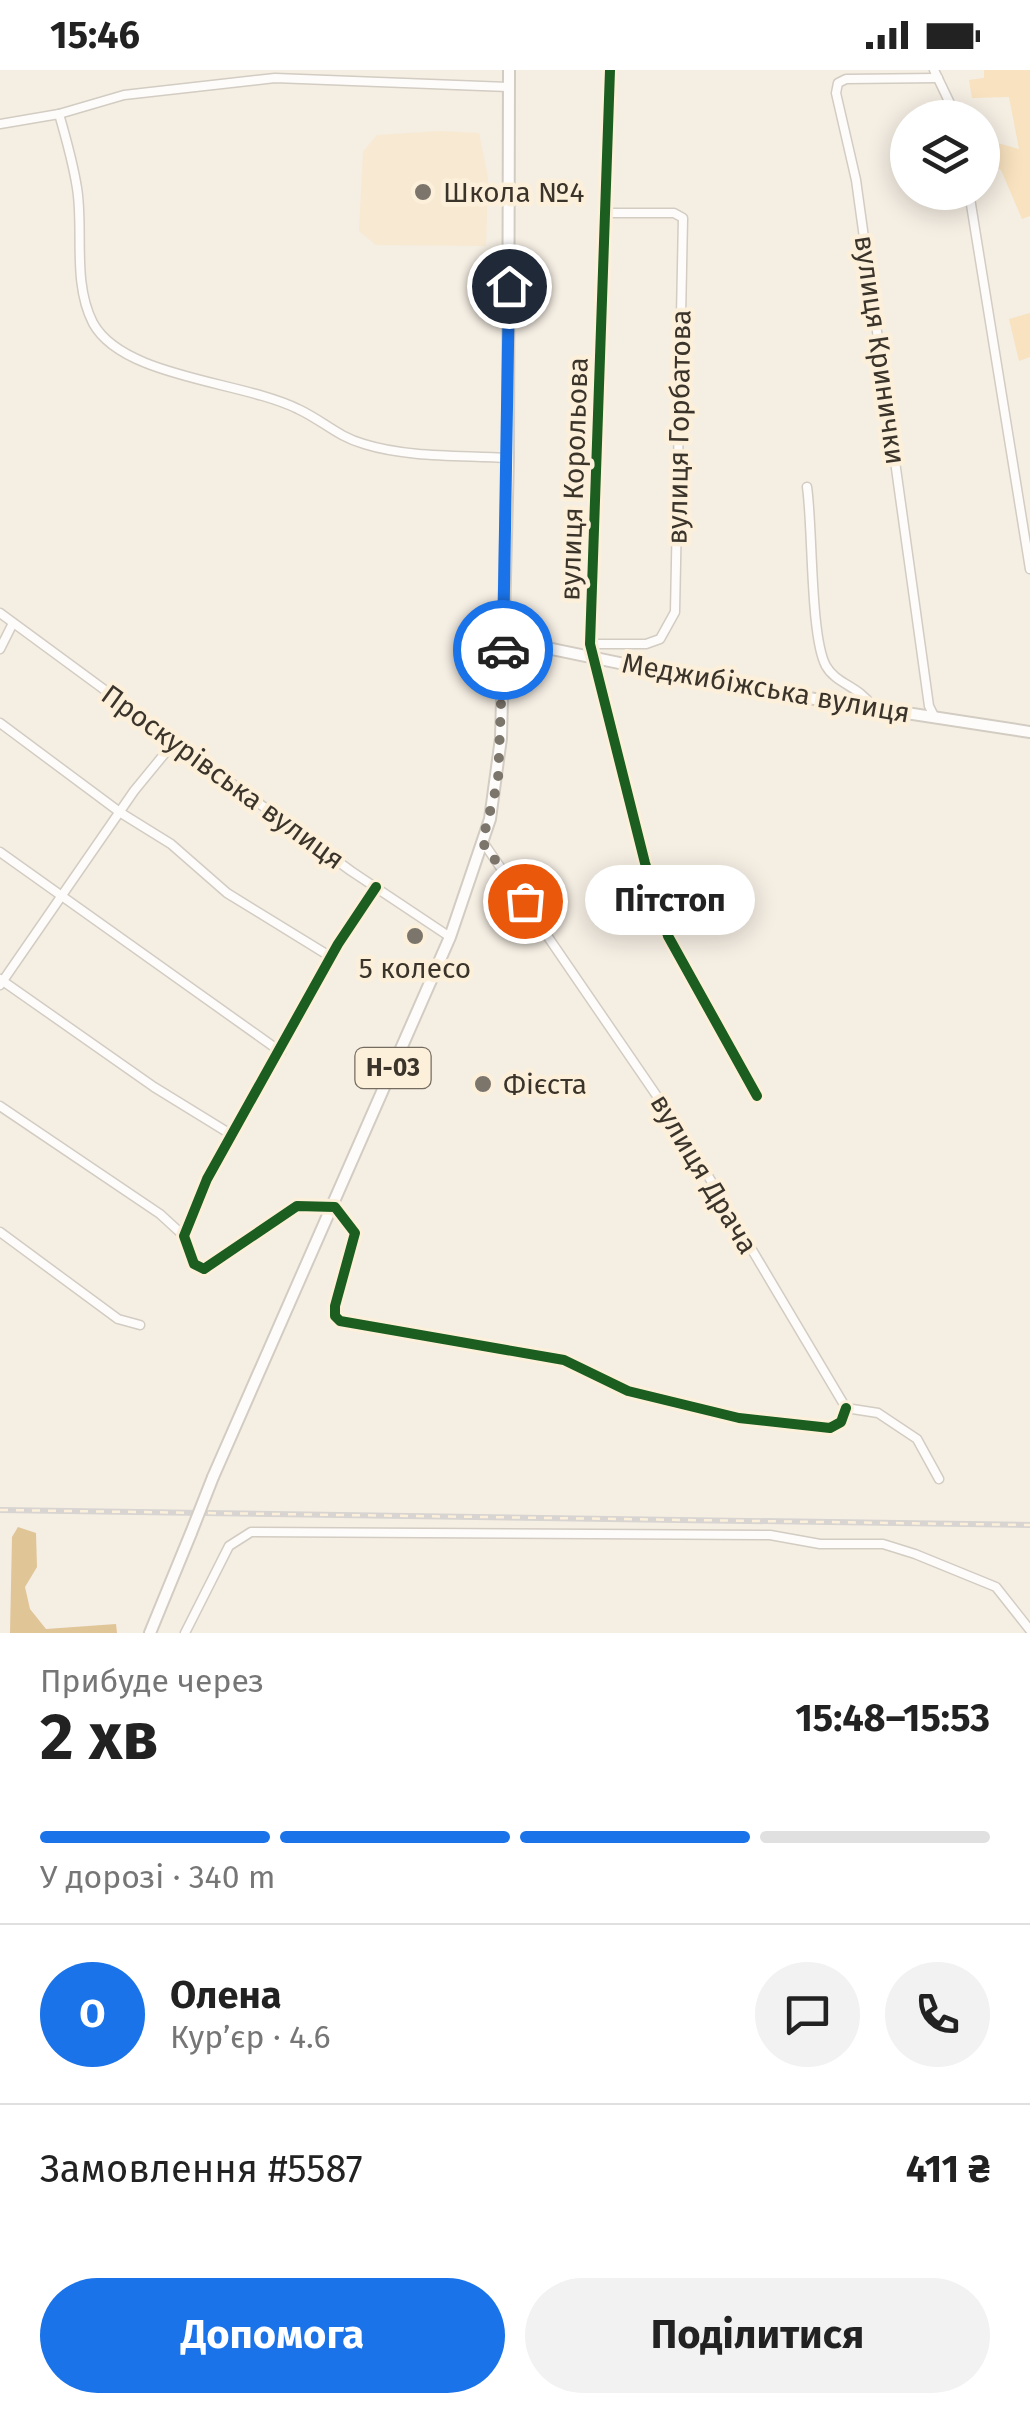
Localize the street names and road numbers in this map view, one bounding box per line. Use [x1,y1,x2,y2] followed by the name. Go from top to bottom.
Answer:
[848,233,912,467] street label: вулиця Кринички
[660,309,698,545] street label: вулиця Горбатова
[553,357,595,601] street label: вулиця Корольова
[620,646,912,730] street label: Меджибіжська вулиця
[95,678,351,876] street label: Проскурівська вулиця
[356,1048,430,1088] road number: Н-03
[643,1088,765,1260] street label: вулиця Драча

